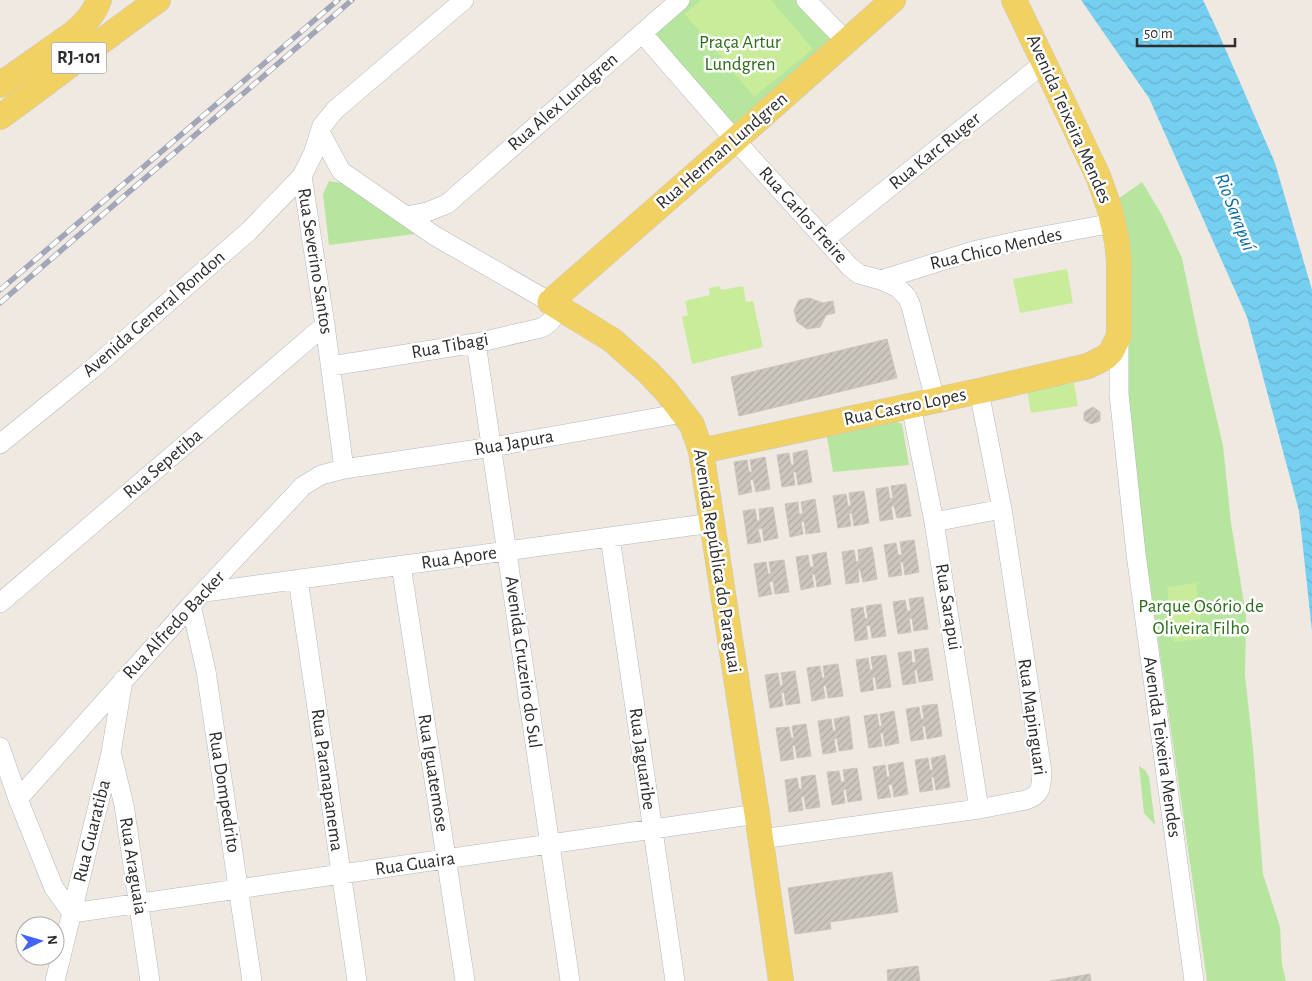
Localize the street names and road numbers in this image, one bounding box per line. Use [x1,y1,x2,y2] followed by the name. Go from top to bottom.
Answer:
[1023,32,1115,206] street label: Avenida Teixeira Mendes
[52,42,106,74] road number: RJ-101
[504,49,622,155] street label: Rua Alex Lundgren
[653,89,791,213] street label: Rua Herman Lundgren
[886,109,984,193] street label: Rua Karc Ruger
[755,163,851,267] street label: Rua Carlos Freire
[294,187,336,335] street label: Rua Severino Santos
[928,225,1064,273] street label: Rua Chico Mendes
[79,247,229,381] street label: Avenida General Rondon
[410,330,490,362] street label: Rua Tibagi
[842,385,968,429] street label: Rua Castro Lopes
[120,425,206,502] street label: Rua Sepetiba
[473,427,555,459] street label: Rua Japura
[690,448,744,674] street label: Avenida República do Paraguai
[420,543,498,573] street label: Rua Apore
[932,562,964,652] street label: Rua Sarapui
[119,567,229,683] street label: Rua Alfredo Backer
[501,575,545,749] street label: Avenida Cruzeiro do Sul
[1140,655,1184,839] street label: Avenida Teixeira Mendes
[1014,657,1050,777] street label: Rua Mapinguari
[625,707,659,811] street label: Rua Jaguaribe
[308,708,346,853] street label: Rua Paranapanema
[414,713,452,833] street label: Rua Iguatemose
[205,730,243,854] street label: Rua Dompedrito
[70,778,114,884] street label: Rua Guaratiba
[116,816,150,916] street label: Rua Araguaia
[374,849,456,879] street label: Rua Guaira

